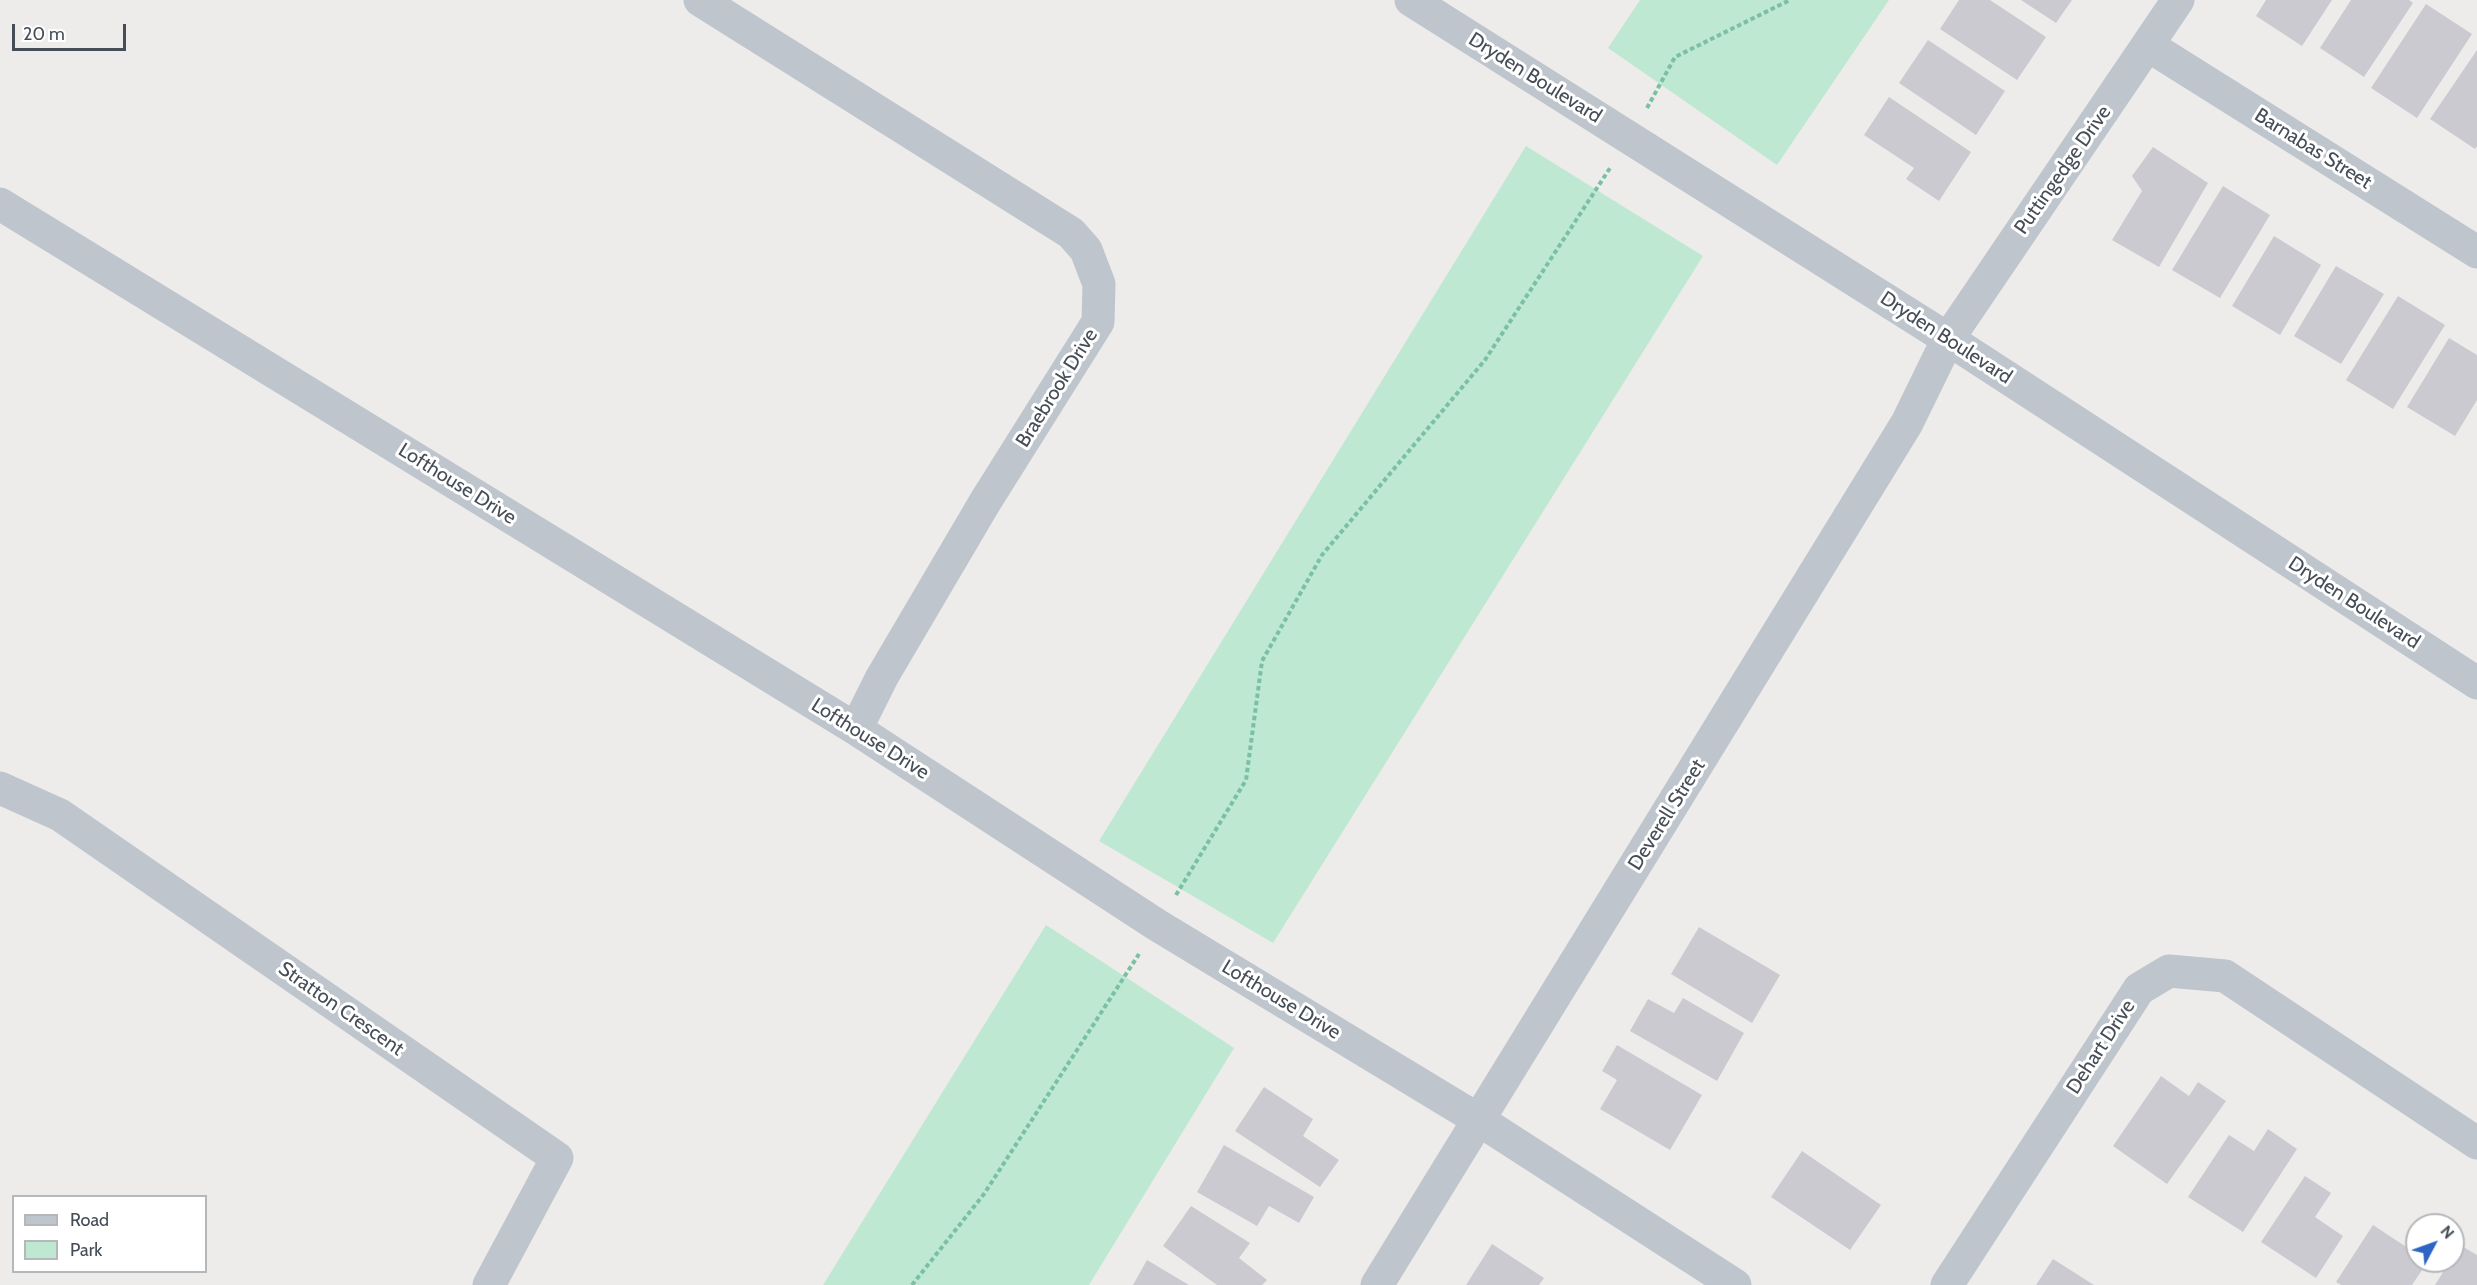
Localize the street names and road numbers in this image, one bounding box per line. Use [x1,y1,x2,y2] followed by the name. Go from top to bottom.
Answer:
[1464,27,1606,129] street label: Dryden Boulevard
[2010,101,2116,239] street label: Puttingedge Drive
[2250,103,2376,195] street label: Barnabas Street
[1876,286,2016,390] street label: Dryden Boulevard
[1011,324,1103,452] street label: Braebrook Drive
[394,438,520,530] street label: Lofthouse Drive
[2284,551,2424,655] street label: Dryden Boulevard
[807,693,933,785] street label: Lofthouse Drive
[1623,755,1711,875] street label: Deverell Street
[1217,955,1345,1045] street label: Lofthouse Drive
[274,957,408,1061] street label: Stratton Crescent
[2062,995,2140,1099] street label: Dehart Drive

